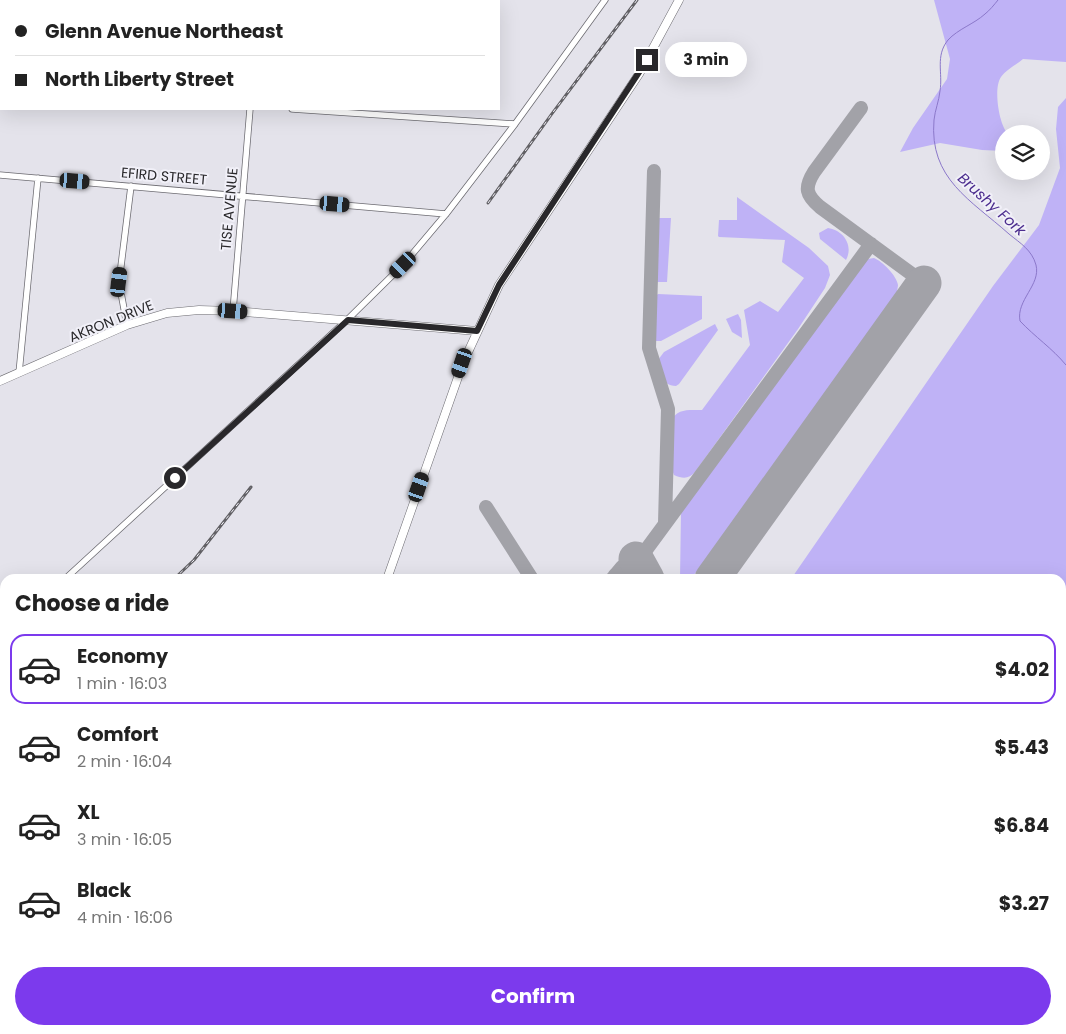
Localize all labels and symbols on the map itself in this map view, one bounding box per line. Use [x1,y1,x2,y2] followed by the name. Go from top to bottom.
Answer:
[664,42,747,78] callout: 3 min
[636,49,658,71] route end
[120,162,208,190] street label: EFIRD STREET
[215,167,243,251] street label: TISE AVENUE
[953,168,1032,241] water label: Brushy Fork
[59,172,90,190] car
[319,195,350,213] car
[387,249,418,281] car
[109,266,128,298] car
[66,295,156,347] street label: AKRON DRIVE
[217,302,248,320] car
[450,346,473,380] car
[164,467,186,489] route start
[407,470,430,504] car

